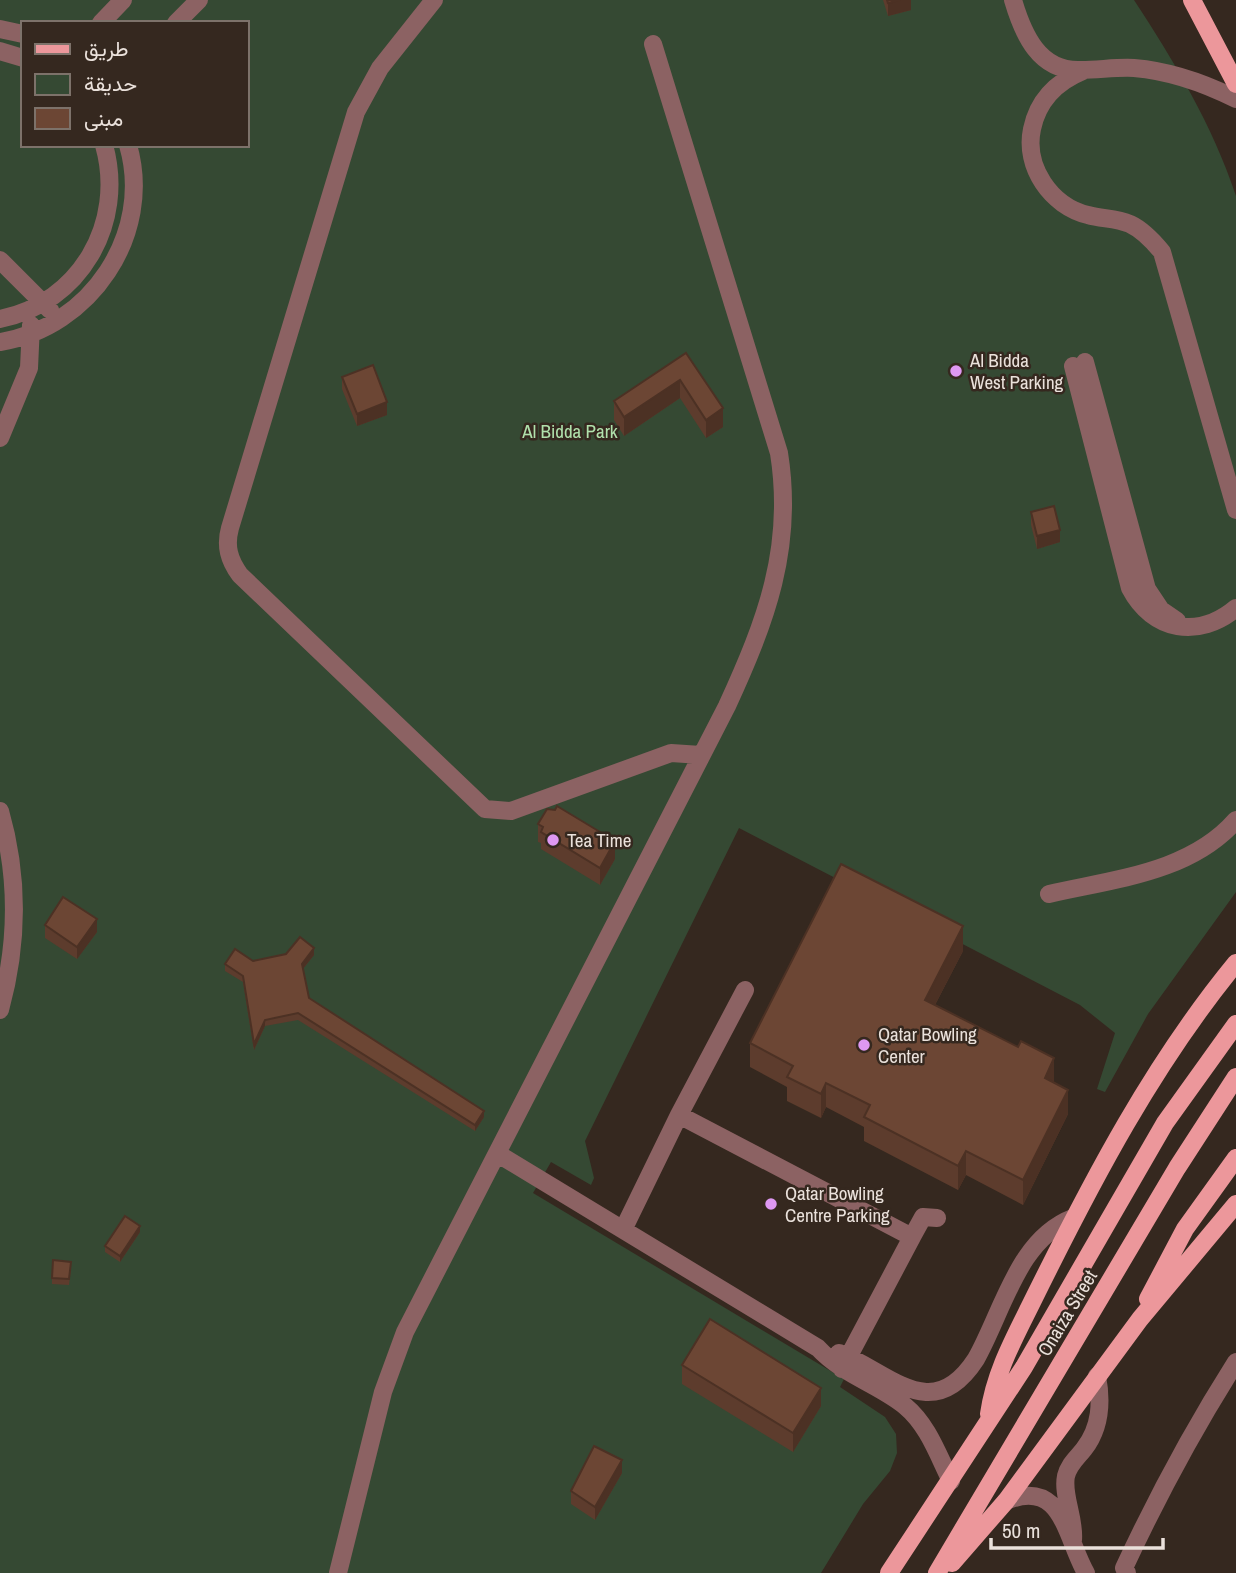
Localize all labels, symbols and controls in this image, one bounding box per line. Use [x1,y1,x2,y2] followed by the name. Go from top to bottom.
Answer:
[21,21,248,147] legend
[84,34,129,63] text: طريق
[84,69,137,98] text: حديقة
[84,104,123,133] text: مبنى
[969,347,1064,395] place label: Al Bidda West Parking
[948,363,964,379] marker: Al Bidda West Parking
[521,418,618,444] park label: Al Bidda Park
[567,827,631,853] place label: Tea Time
[545,832,561,848] marker: Tea Time
[878,1021,977,1069] place label: Qatar Bowling Center
[856,1037,872,1053] marker: Qatar Bowling Center
[785,1180,890,1228] place label: Qatar Bowling Centre Parking
[763,1196,779,1212] marker: Qatar Bowling Centre Parking
[1031,1265,1103,1361] street label: Onaiza Street
[991,1506,1162,1550] scale bar
[1002,1516,1040,1545] text: 50 m

